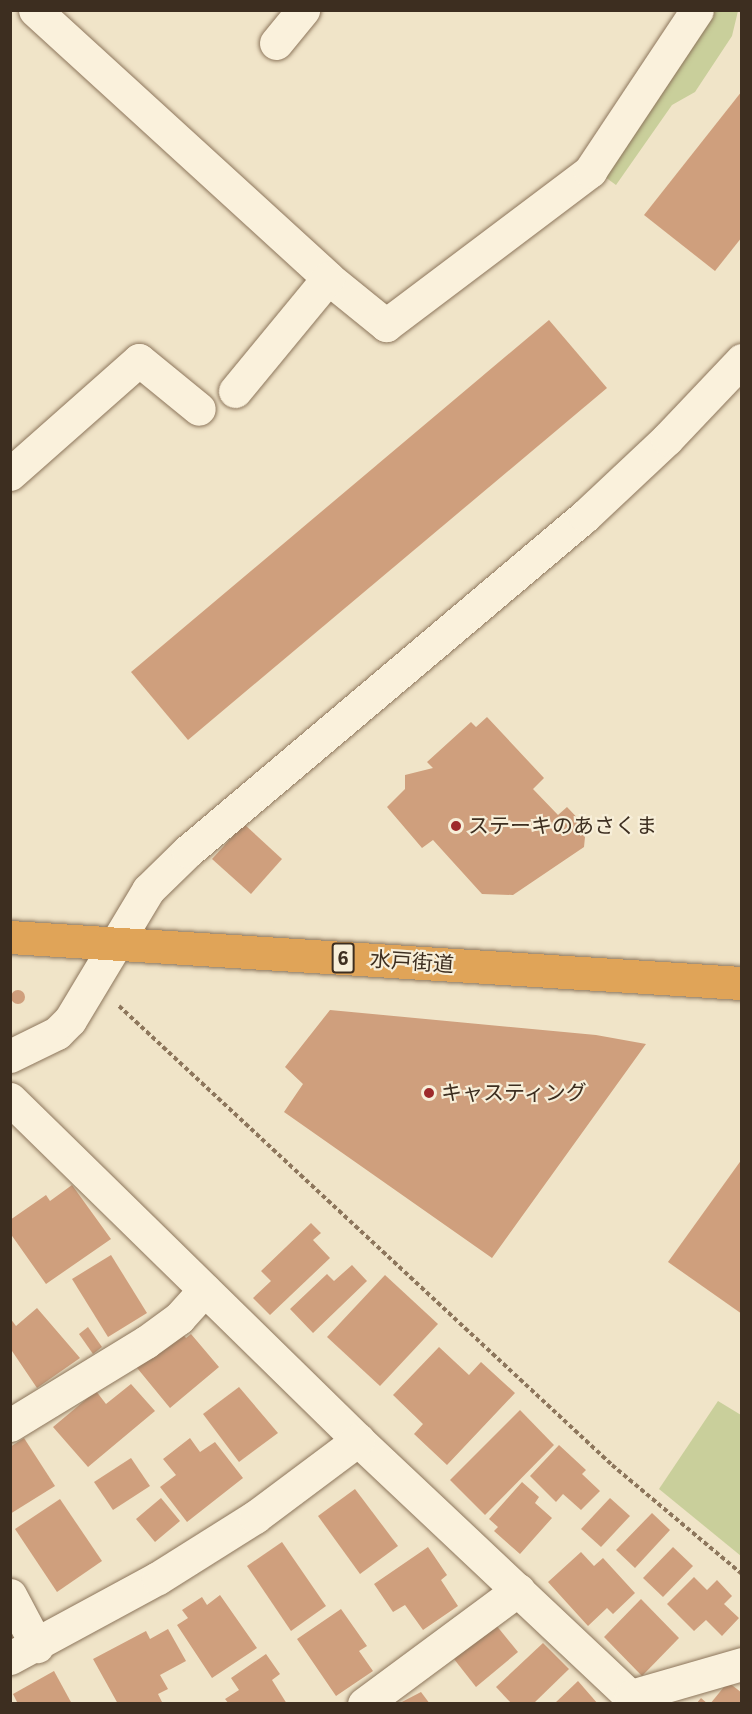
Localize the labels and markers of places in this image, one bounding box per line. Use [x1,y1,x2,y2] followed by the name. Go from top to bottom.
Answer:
[468,813,657,839] place label: ステーキのあさくま
[449,819,463,833] marker: ステーキのあさくま
[441,1080,588,1106] place label: キャスティング
[422,1086,436,1100] marker: キャスティング

